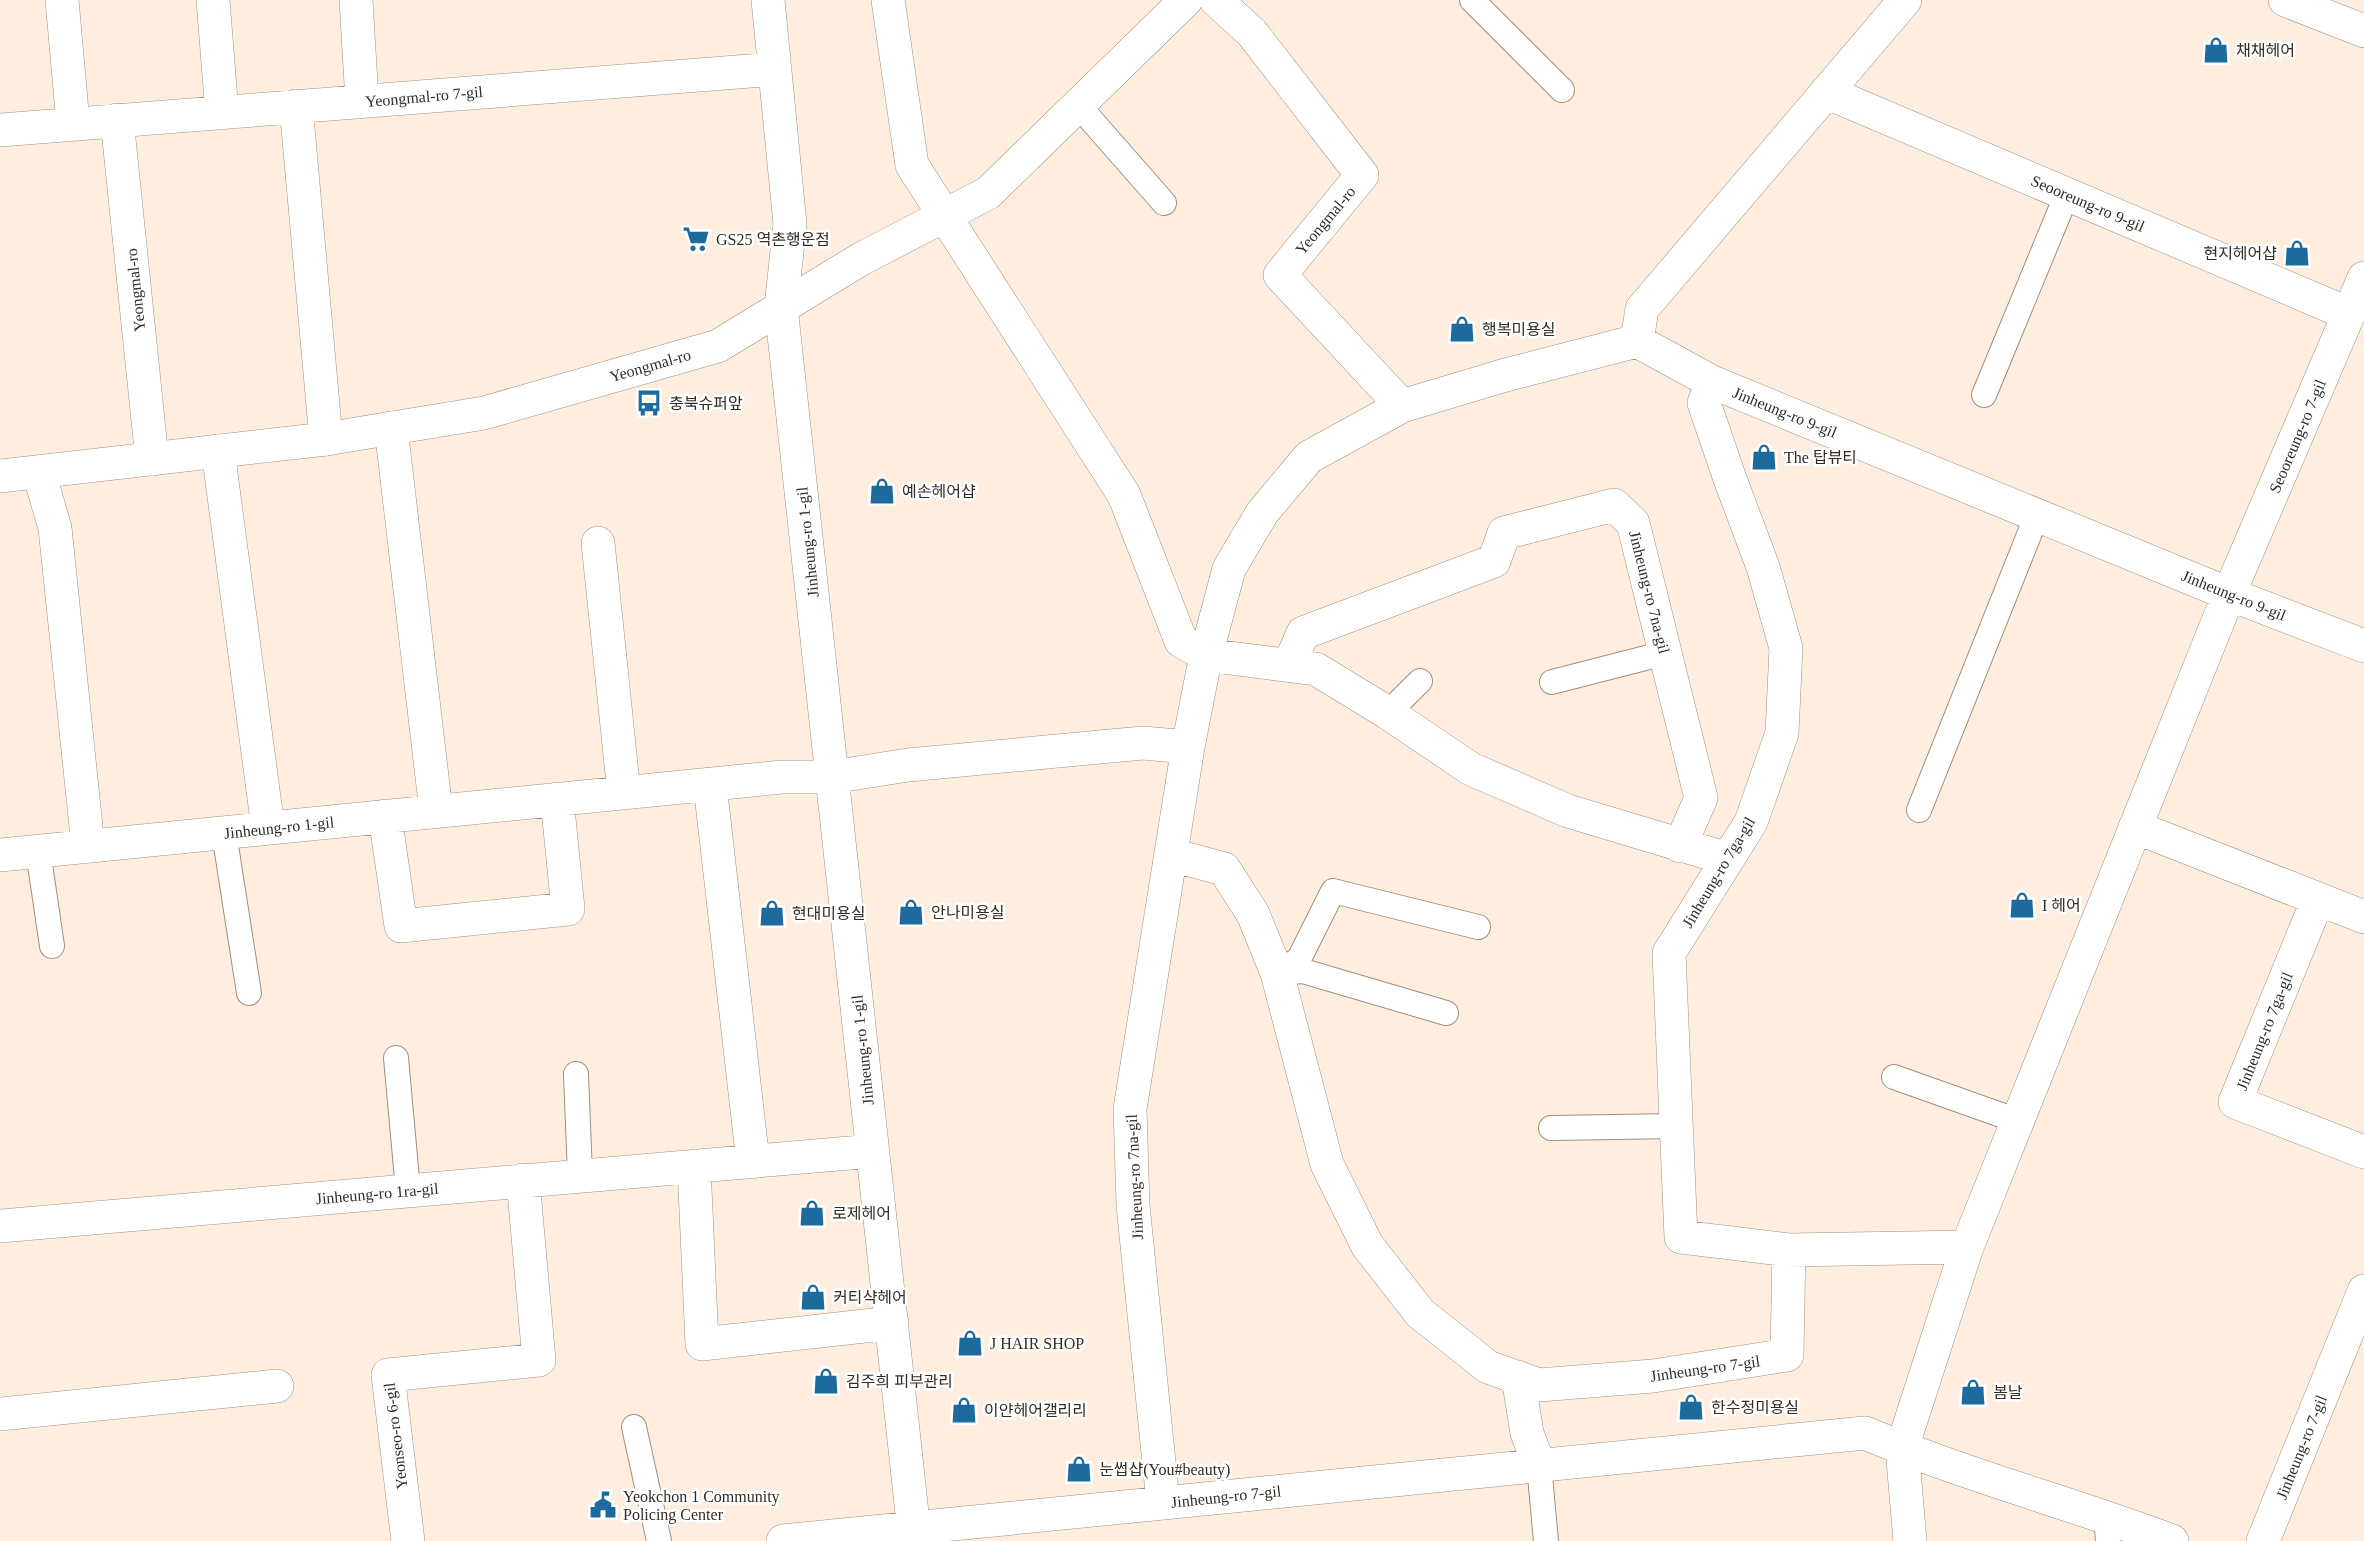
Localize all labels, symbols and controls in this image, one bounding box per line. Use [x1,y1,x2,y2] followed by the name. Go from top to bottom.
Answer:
[2201,35,2231,65] shop icon: 채채헤어
[2236,42,2295,59] place label: 채채헤어
[365,83,484,111] street label: Yeongmal-ro 7-gil
[2028,172,2147,236] street label: Seooreung-ro 9-gil
[1292,183,1360,258] street label: Yeongmal-ro
[681,224,711,254] supermarket icon: GS25 역촌행운점
[716,231,830,248] place label: GS25 역촌행운점
[2282,238,2312,268] shop icon: 현지헤어샵
[2203,245,2277,262] place label: 현지헤어샵
[123,247,149,332] street label: Yeongmal-ro
[1447,314,1477,344] shop icon: 행복미용실
[1482,321,1556,338] place label: 행복미용실
[608,346,693,386] street label: Yeongmal-ro
[2266,377,2330,496] street label: Seooreung-ro 7-gil
[1730,384,1840,442] street label: Jinheung-ro 9-gil
[634,388,664,418] bus stop icon: 충북슈퍼앞
[669,395,743,412] place label: 충북슈퍼앞
[1749,442,1779,472] shop icon: The 탑뷰티
[1784,449,1857,466] place label: The 탑뷰티
[867,476,897,506] shop icon: 예손헤어샵
[902,483,976,500] place label: 예손헤어샵
[793,485,823,598] street label: Jinheung-ro 1-gil
[1625,529,1673,656] street label: Jinheung-ro 7na-gil
[2179,567,2289,625] street label: Jinheung-ro 9-gil
[223,813,336,843] street label: Jinheung-ro 1-gil
[1679,814,1759,931] street label: Jinheung-ro 7ga-gil
[2007,890,2037,920] shop icon: I 헤어
[896,897,926,927] shop icon: 안나미용실
[2042,897,2081,914] place label: I 헤어
[757,898,787,928] shop icon: 현대미용실
[931,904,1005,921] place label: 안나미용실
[792,905,866,922] place label: 현대미용실
[2233,969,2297,1093] street label: Jinheung-ro 7ga-gil
[848,993,878,1106] street label: Jinheung-ro 1-gil
[1123,1113,1147,1240] street label: Jinheung-ro 7na-gil
[315,1180,440,1208] street label: Jinheung-ro 1ra-gil
[797,1198,827,1228] shop icon: 로제헤어
[832,1205,891,1222] place label: 로제헤어
[798,1282,828,1312] shop icon: 커티샥헤어
[833,1289,907,1306] place label: 커티샥헤어
[955,1328,985,1358] shop icon: J HAIR SHOP
[990,1335,1084,1352] place label: J HAIR SHOP
[1649,1352,1762,1386] street label: Jinheung-ro 7-gil
[811,1366,841,1396] shop icon: 김주희 피부관리
[846,1373,953,1390] place label: 김주희 피부관리
[1958,1377,1988,1407] shop icon: 봄날
[380,1381,411,1490] street label: Yeonseo-ro 6-gil
[1993,1384,2023,1401] place label: 봄날
[1676,1392,1706,1422] shop icon: 한수정미용실
[2273,1392,2331,1502] street label: Jinheung-ro 7-gil
[949,1395,979,1425] shop icon: 이얀헤어갤리리
[1711,1399,1799,1416] place label: 한수정미용실
[984,1402,1087,1419] place label: 이얀헤어갤리리
[1064,1454,1094,1484] shop icon: 눈썹샵(You#beauty)
[1099,1461,1230,1479] place label: 눈썹샵(You#beauty)
[1170,1482,1283,1512] street label: Jinheung-ro 7-gil
[623,1488,780,1524] place label: Yeokchon 1 Community Policing Center
[588,1490,618,1520] public building icon: Yeokchon 1 Community Policing Center

